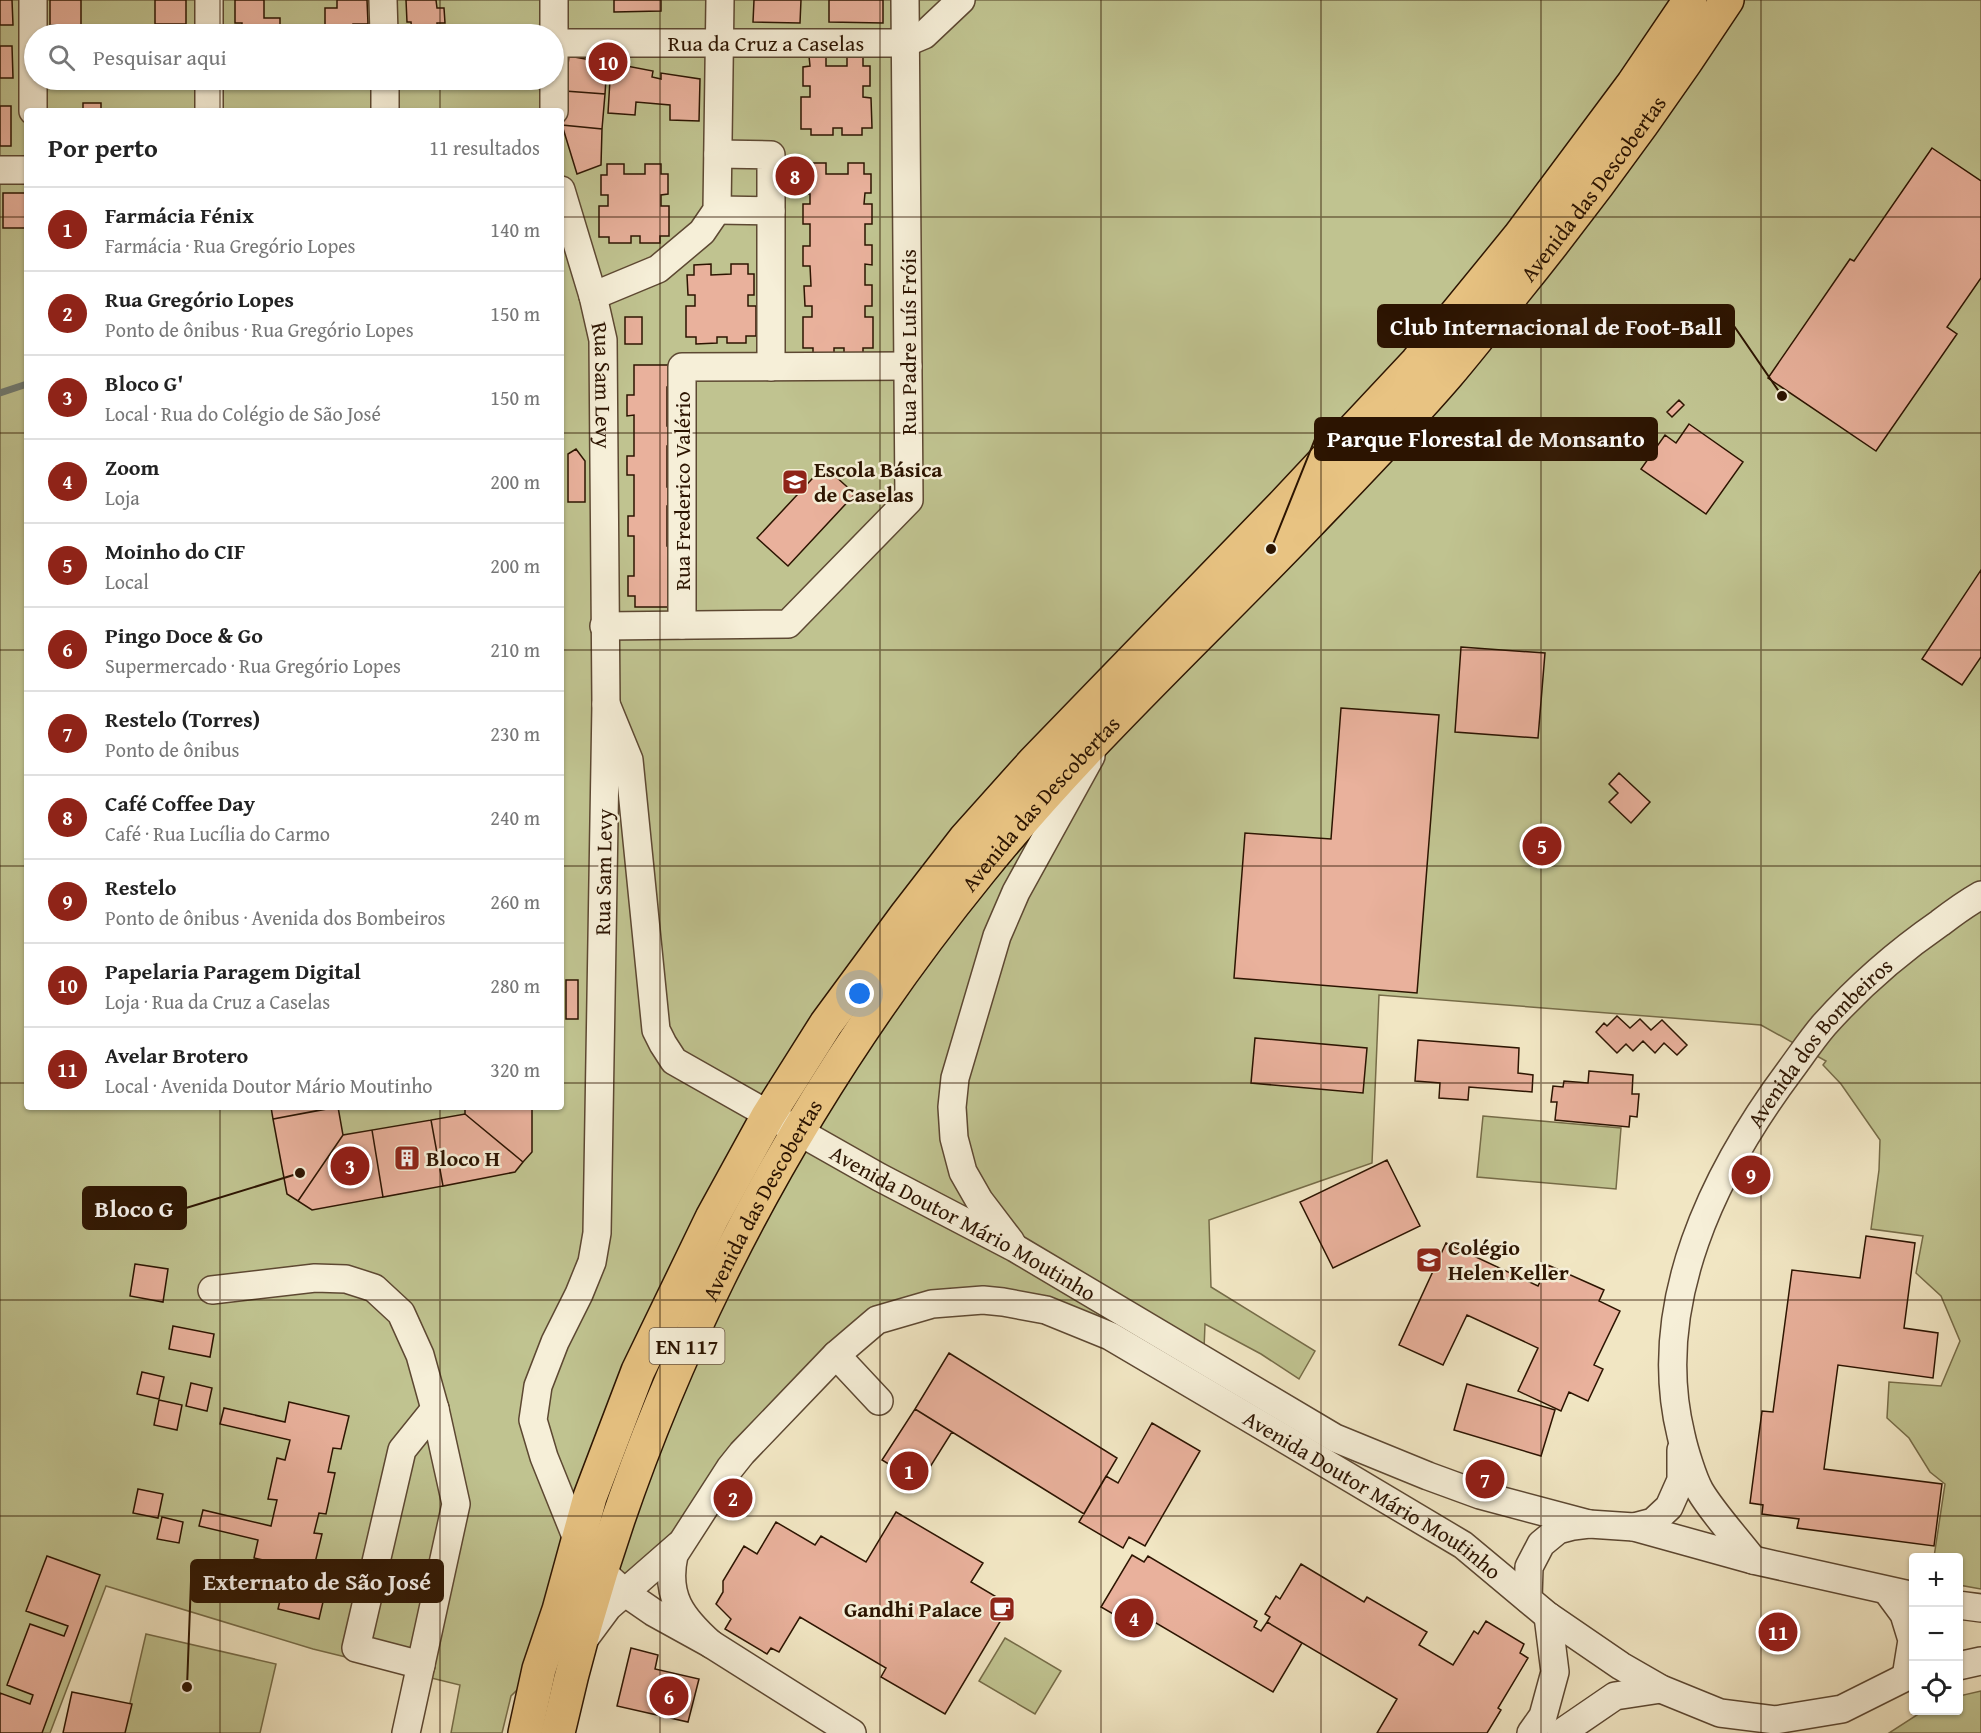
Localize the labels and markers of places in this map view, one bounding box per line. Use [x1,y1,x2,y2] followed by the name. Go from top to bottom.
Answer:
[588,40,628,84] pin: 10
[776,154,814,198] pin: 8
[1378,305,1734,347] callout: Club Internacional de Foot-Ball
[1315,418,1657,460] callout: Parque Florestal de Monsanto
[814,453,943,510] place label: Escola Básica de Caselas
[780,467,810,497] school or university icon: Escola Básica de Caselas
[1522,824,1562,868] pin: 5
[426,1142,500,1174] place label: Bloco H
[392,1143,422,1173] building icon: Bloco H
[330,1144,370,1188] pin: 3
[1732,1152,1770,1198] pin: 9
[83,1187,186,1229] callout: Bloco G
[1448,1231,1569,1288] place label: Colégio Helen Keller
[1414,1245,1444,1275] school or university icon: Colégio Helen Keller
[890,1448,928,1494] pin: 1
[1466,1456,1504,1502] pin: 7
[714,1476,752,1520] pin: 2
[191,1560,443,1602] callout: Externato de São José
[844,1593,982,1625] place label: Gandhi Palace
[987,1594,1017,1624] cafe icon: Gandhi Palace
[1114,1596,1154,1640] pin: 4
[1758,1610,1798,1654] pin: 11
[650,1674,688,1718] pin: 6

